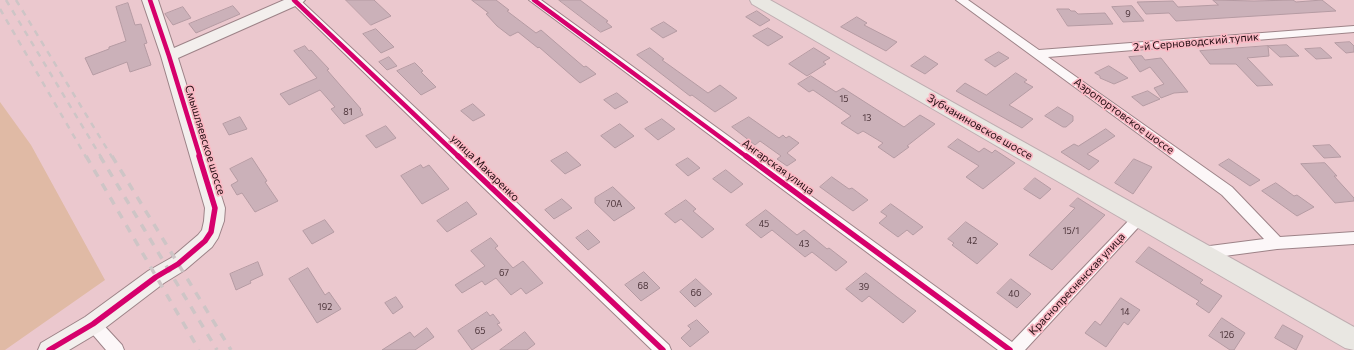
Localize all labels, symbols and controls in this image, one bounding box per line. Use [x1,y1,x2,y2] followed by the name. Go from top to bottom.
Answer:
[1125,9,1131,19] house number: 9
[1133,30,1259,54] street label: 2-й Серноводский тупик
[1071,75,1177,157] street label: Аэропортовское шоссе
[182,83,228,197] street label: Смышляевское шоссе
[925,91,1035,163] street label: Зубчаниновское шоссе
[839,94,849,104] house number: 15
[343,107,353,117] house number: 81
[863,113,871,123] house number: 13
[448,132,522,204] street label: улица Макаренко
[739,136,817,198] street label: Ангарская улица
[606,199,622,209] house number: 70А
[759,219,769,229] house number: 45
[1063,226,1079,236] house number: 15/1
[1026,230,1128,338] street label: Краснопресненская улица
[967,236,977,246] house number: 42
[799,239,809,249] house number: 43
[499,268,509,278] house number: 67
[638,281,648,291] house number: 68
[859,282,869,292] house number: 39
[691,288,701,298] house number: 66
[1008,289,1020,299] house number: 40
[318,302,332,312] house number: 192
[1120,307,1130,317] house number: 14
[475,326,485,336] house number: 65
[1220,330,1234,340] house number: 126

